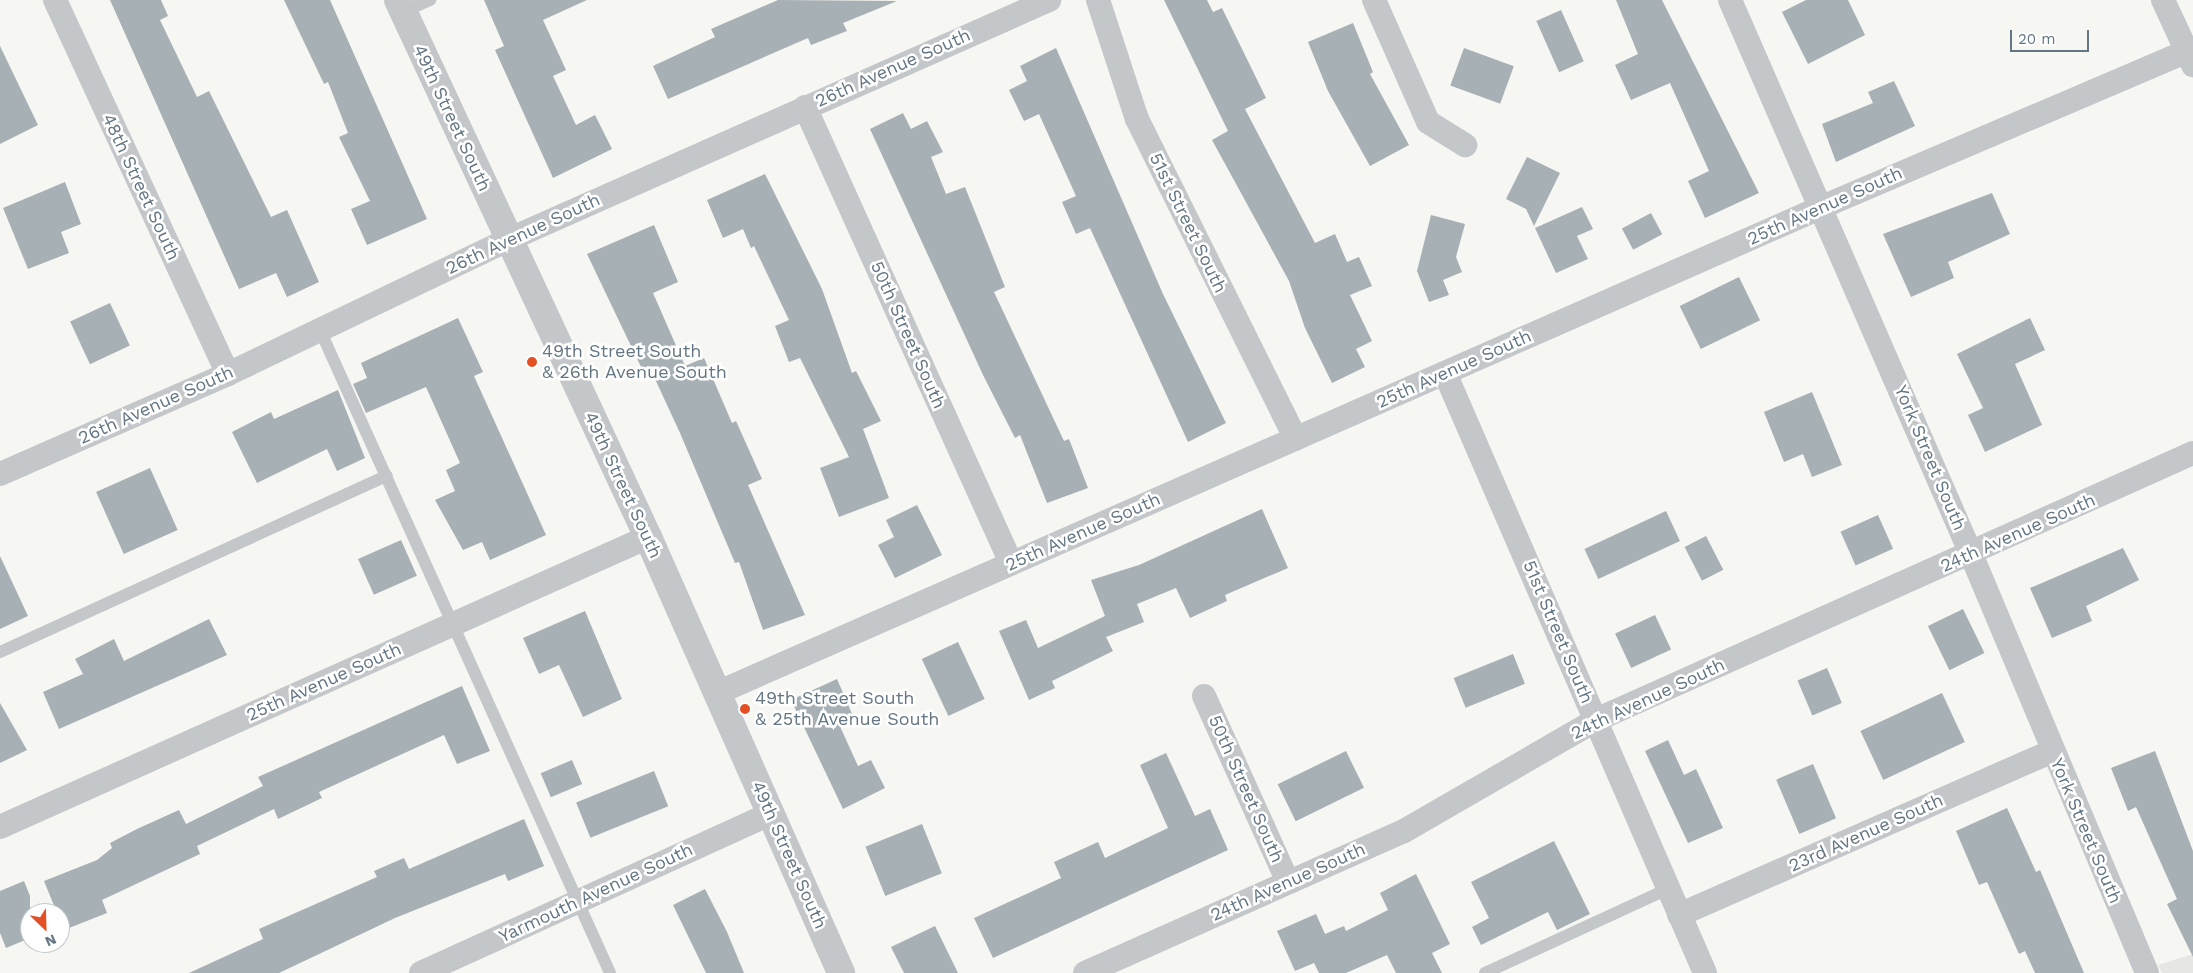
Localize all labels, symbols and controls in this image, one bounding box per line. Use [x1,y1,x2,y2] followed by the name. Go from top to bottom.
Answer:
[2013,20,2092,52] scale bar
[812,24,974,112] street label: 26th Avenue South
[2018,30,2056,48] text: 20 m
[409,41,495,195] street label: 49th Street South
[98,110,184,264] street label: 48th Street South
[1145,149,1231,297] street label: 51st Street South
[1744,162,1906,250] street label: 25th Avenue South
[442,189,604,279] street label: 26th Avenue South
[866,258,950,412] street label: 50th Street South
[1373,325,1535,413] street label: 25th Avenue South
[542,341,728,384] place label: 49th Street South & 26th Avenue South
[526,356,538,368] marker: 49th Street South & 26th Avenue South
[75,361,237,449] street label: 26th Avenue South
[1890,382,1970,534] street label: York Street South
[580,408,666,562] street label: 49th Street South
[1002,488,1164,576] street label: 25th Avenue South
[1937,489,2099,577] street label: 24th Avenue South
[1518,557,1598,707] street label: 51st Street South
[243,638,405,726] street label: 25th Avenue South
[1567,654,1729,744] street label: 24th Avenue South
[755,688,940,731] place label: 49th Street South & 25th Avenue South
[739,703,751,715] marker: 49th Street South & 25th Avenue South
[1204,712,1288,866] street label: 50th Street South
[2046,755,2126,907] street label: York Street South
[747,778,831,932] street label: 49th Street South
[1785,789,1947,877] street label: 23rd Avenue South
[495,838,697,948] street label: Yarmouth Avenue South
[1207,838,1369,926] street label: 24th Avenue South
[20,903,70,953] north arrow
[43,931,59,950] text: N

